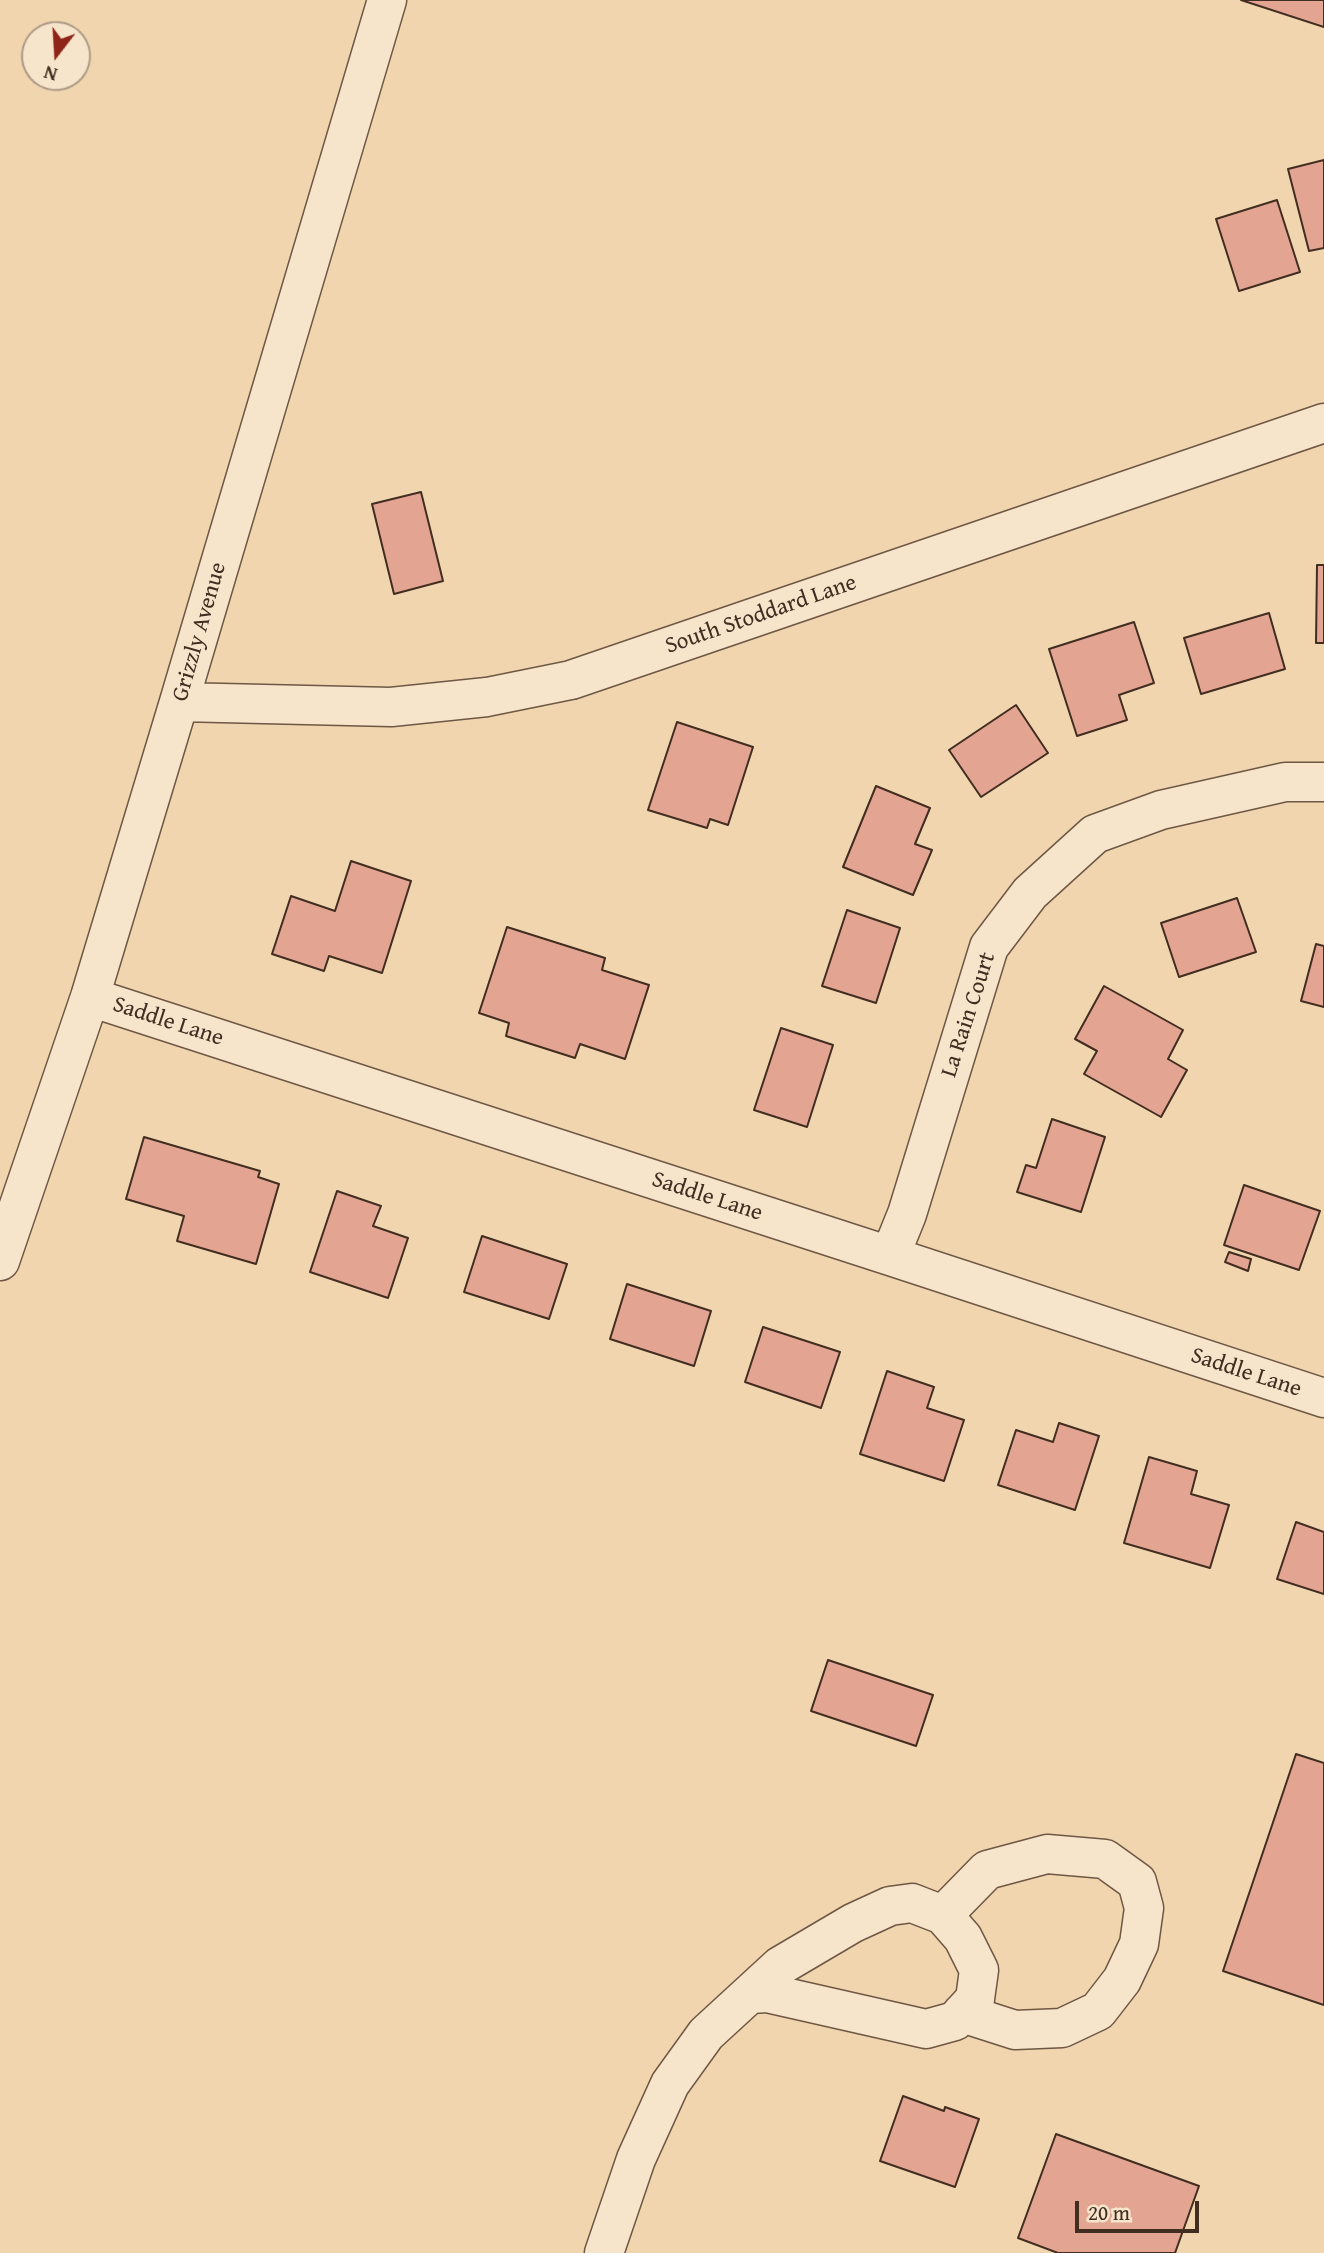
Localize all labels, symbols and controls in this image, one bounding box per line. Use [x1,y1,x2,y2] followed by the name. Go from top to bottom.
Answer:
[21,21,91,91] north arrow
[40,59,61,89] text: N
[167,559,233,705] street label: Grizzly Avenue
[662,569,860,661] street label: South Stoddard Lane
[936,949,1002,1081] street label: La Rain Court
[109,991,227,1053] street label: Saddle Lane
[648,1166,766,1228] street label: Saddle Lane
[1187,1342,1305,1404] street label: Saddle Lane
[1079,2186,1203,2230] scale bar
[1088,2197,1130,2228] text: 20 m

